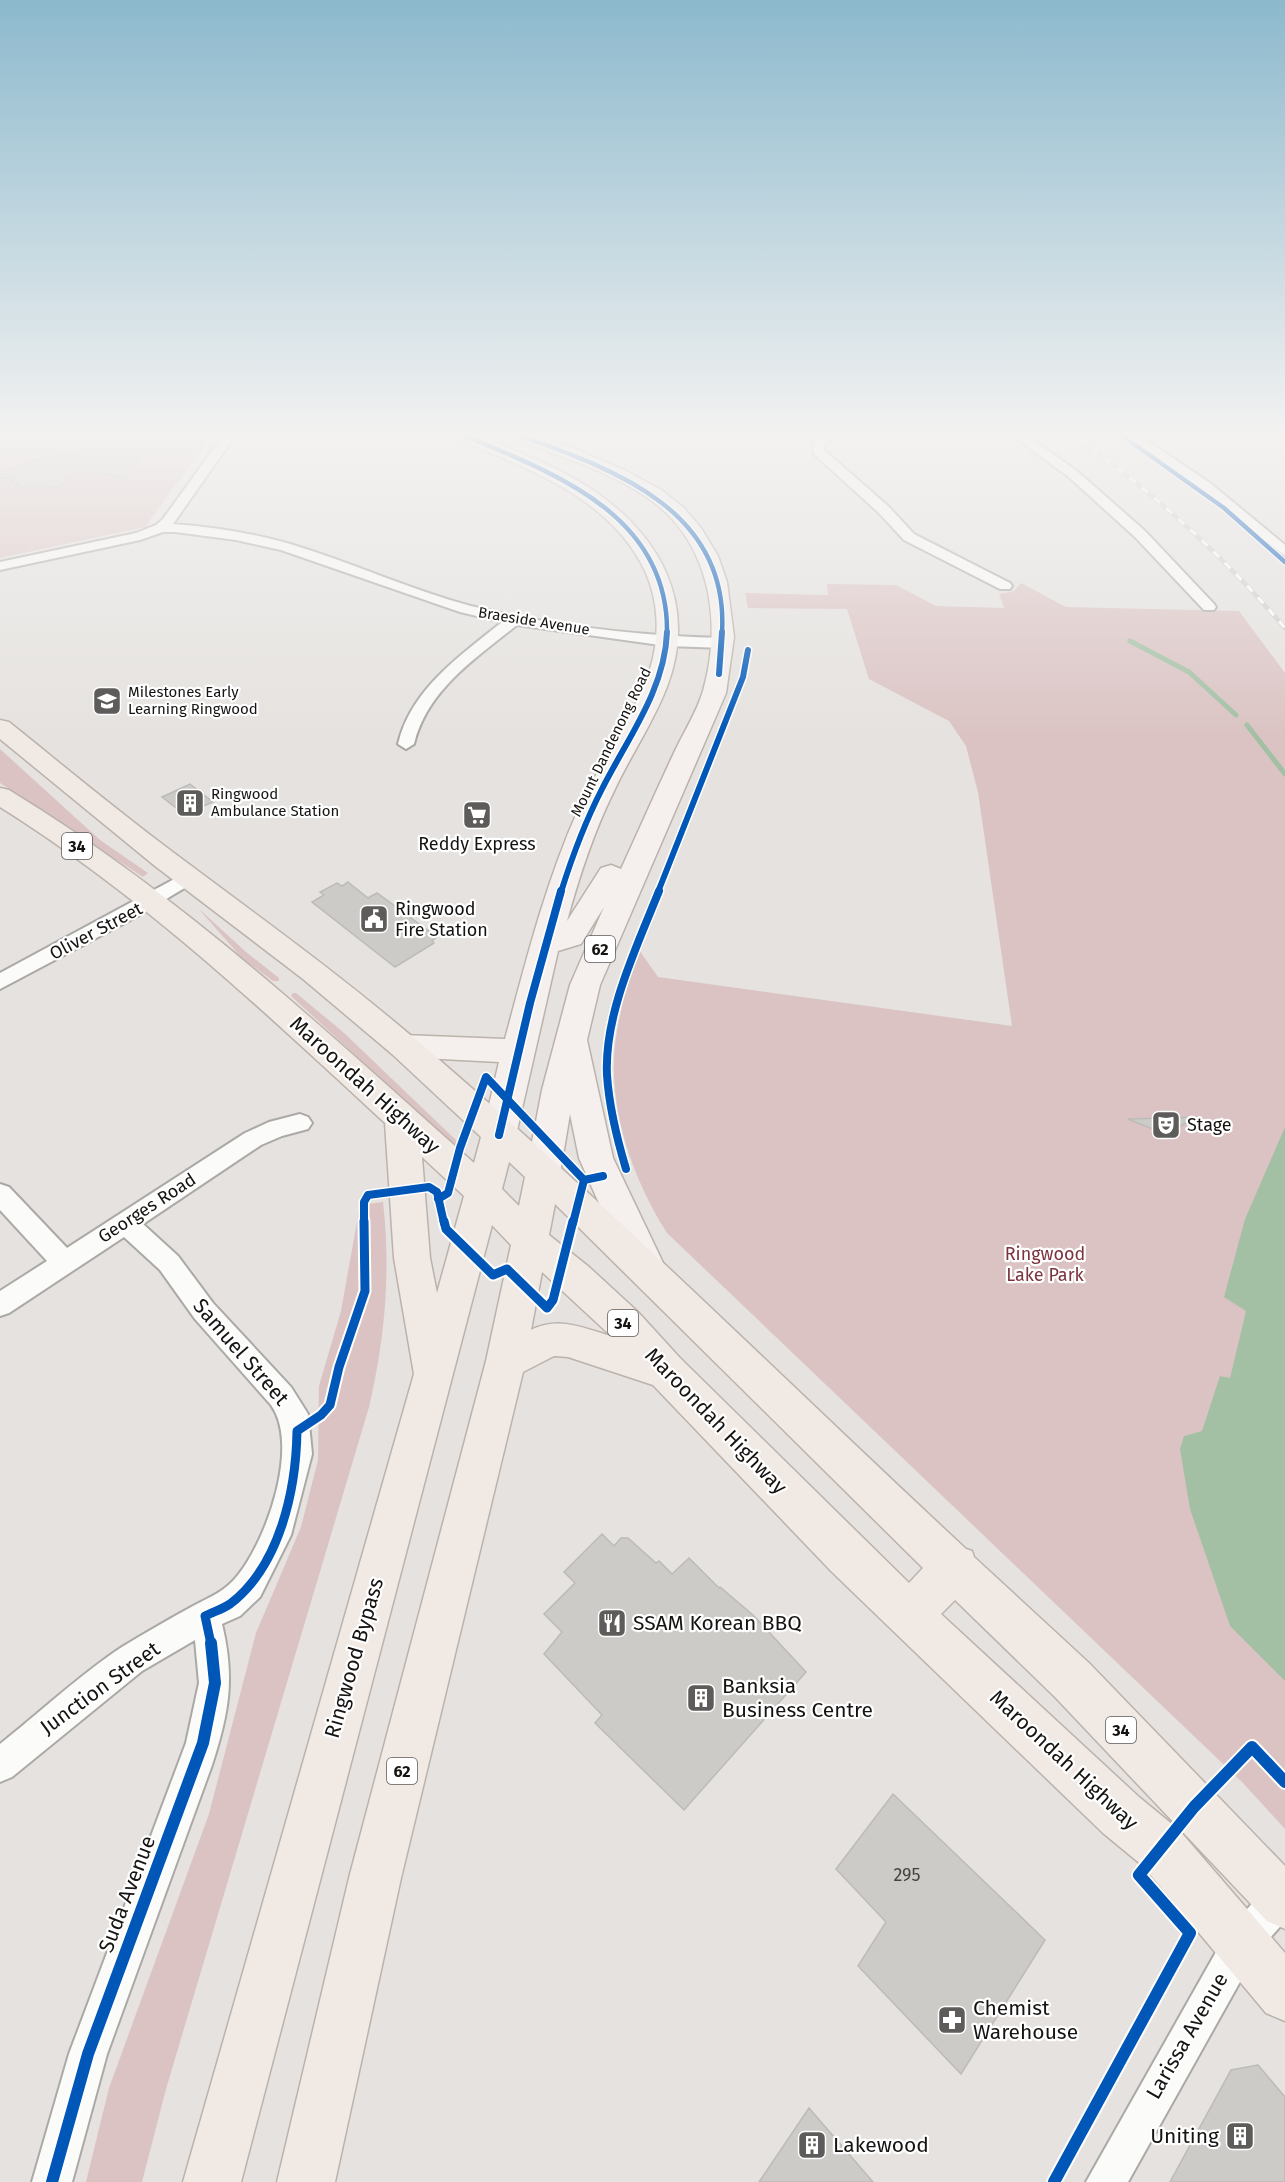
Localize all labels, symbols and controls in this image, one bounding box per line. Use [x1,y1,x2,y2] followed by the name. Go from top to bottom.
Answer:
[477,603,591,639] street label: Braeside Avenue
[567,665,655,819] street label: Mount Dandenong Road
[128,683,258,718] place label: Milestones Early Learning Ringwood
[91,685,123,717] school or university icon: Milestones Early Learning Ringwood
[211,785,339,820] place label: Ringwood Ambulance Station
[174,787,206,819] building icon: Ringwood Ambulance Station
[461,799,493,831] supermarket icon: Reddy Express
[62,833,92,859] road number: 34
[418,833,536,855] place label: Reddy Express
[46,897,147,965] street label: Oliver Street
[395,898,488,941] place label: Ringwood Fire Station
[358,903,390,935] public building icon: Ringwood Fire Station
[585,936,615,962] road number: 62
[284,1011,446,1160] street label: Maroondah Highway
[1150,1109,1182,1141] theatre icon: Stage
[1187,1114,1232,1136] place label: Stage
[94,1168,200,1248] street label: Georges Road
[1005,1243,1085,1286] park label: Ringwood Lake Park
[187,1293,295,1411] street label: Samuel Street
[608,1310,638,1336] road number: 34
[639,1342,793,1500] street label: Maroondah Highway
[319,1575,389,1741] street label: Ringwood Bypass
[596,1607,628,1639] restaurant icon: SSAM Korean BBQ
[633,1610,802,1636] place label: SSAM Korean BBQ
[35,1636,165,1740] street label: Junction Street
[722,1673,873,1723] place label: Banksia Business Centre
[685,1682,717,1714] building icon: Banksia Business Centre
[984,1684,1144,1836] street label: Maroondah Highway
[1106,1717,1136,1743] road number: 34
[387,1758,417,1784] road number: 62
[93,1832,161,1956] street label: Suda Avenue
[893,1864,921,1886] house number: 295
[1140,1968,1234,2104] street label: Larissa Avenue
[973,1995,1078,2045] place label: Chemist Warehouse
[936,2004,968,2036] pharmacy icon: Chemist Warehouse
[1224,2120,1256,2152] building icon: Uniting
[1150,2123,1219,2149] place label: Uniting
[796,2129,828,2161] building icon: Lakewood
[833,2132,929,2158] place label: Lakewood

